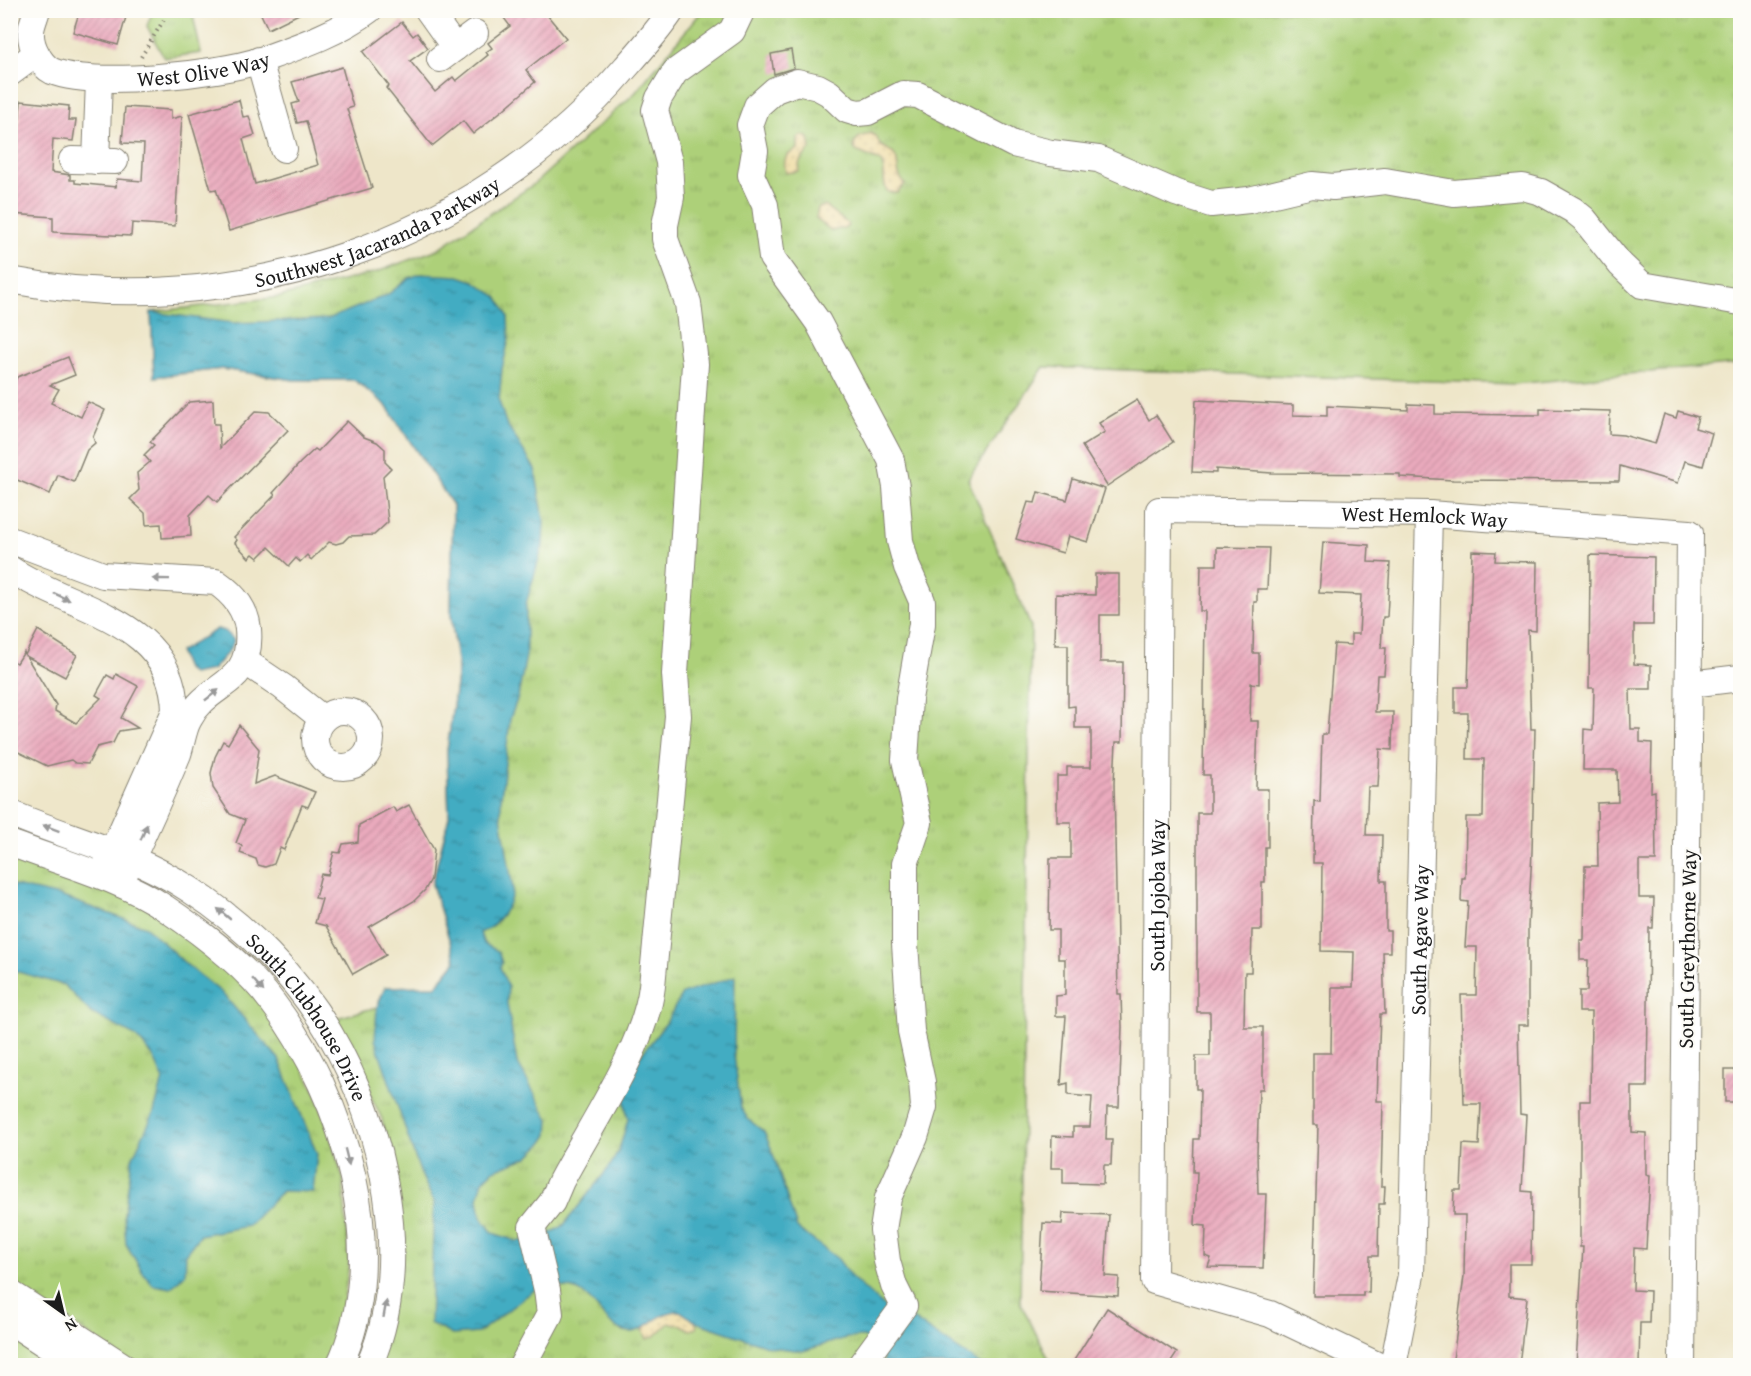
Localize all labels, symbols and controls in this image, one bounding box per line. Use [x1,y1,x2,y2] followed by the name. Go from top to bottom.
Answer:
[136,42,275,94] street label: West Olive Way
[252,168,506,295] street label: Southwest Jacaranda Parkway
[1341,497,1509,535] street label: West Hemlock Way
[151,574,170,584] one-way arrow
[53,592,70,601] one-way arrow
[204,689,219,701] one-way arrow
[1141,818,1172,972] street label: South Jojoba Way
[42,822,60,832] one-way arrow
[139,822,149,840] one-way arrow
[1670,848,1704,1049] street label: South Greythorne Way
[1402,864,1436,1016] street label: South Agave Way
[216,908,232,921] one-way arrow
[240,925,376,1106] street label: South Clubhouse Drive
[251,978,265,993] one-way arrow
[343,1147,353,1166] one-way arrow
[33,1283,93,1343] north arrow
[381,1300,390,1319] one-way arrow
[60,1312,83,1339] text: N

